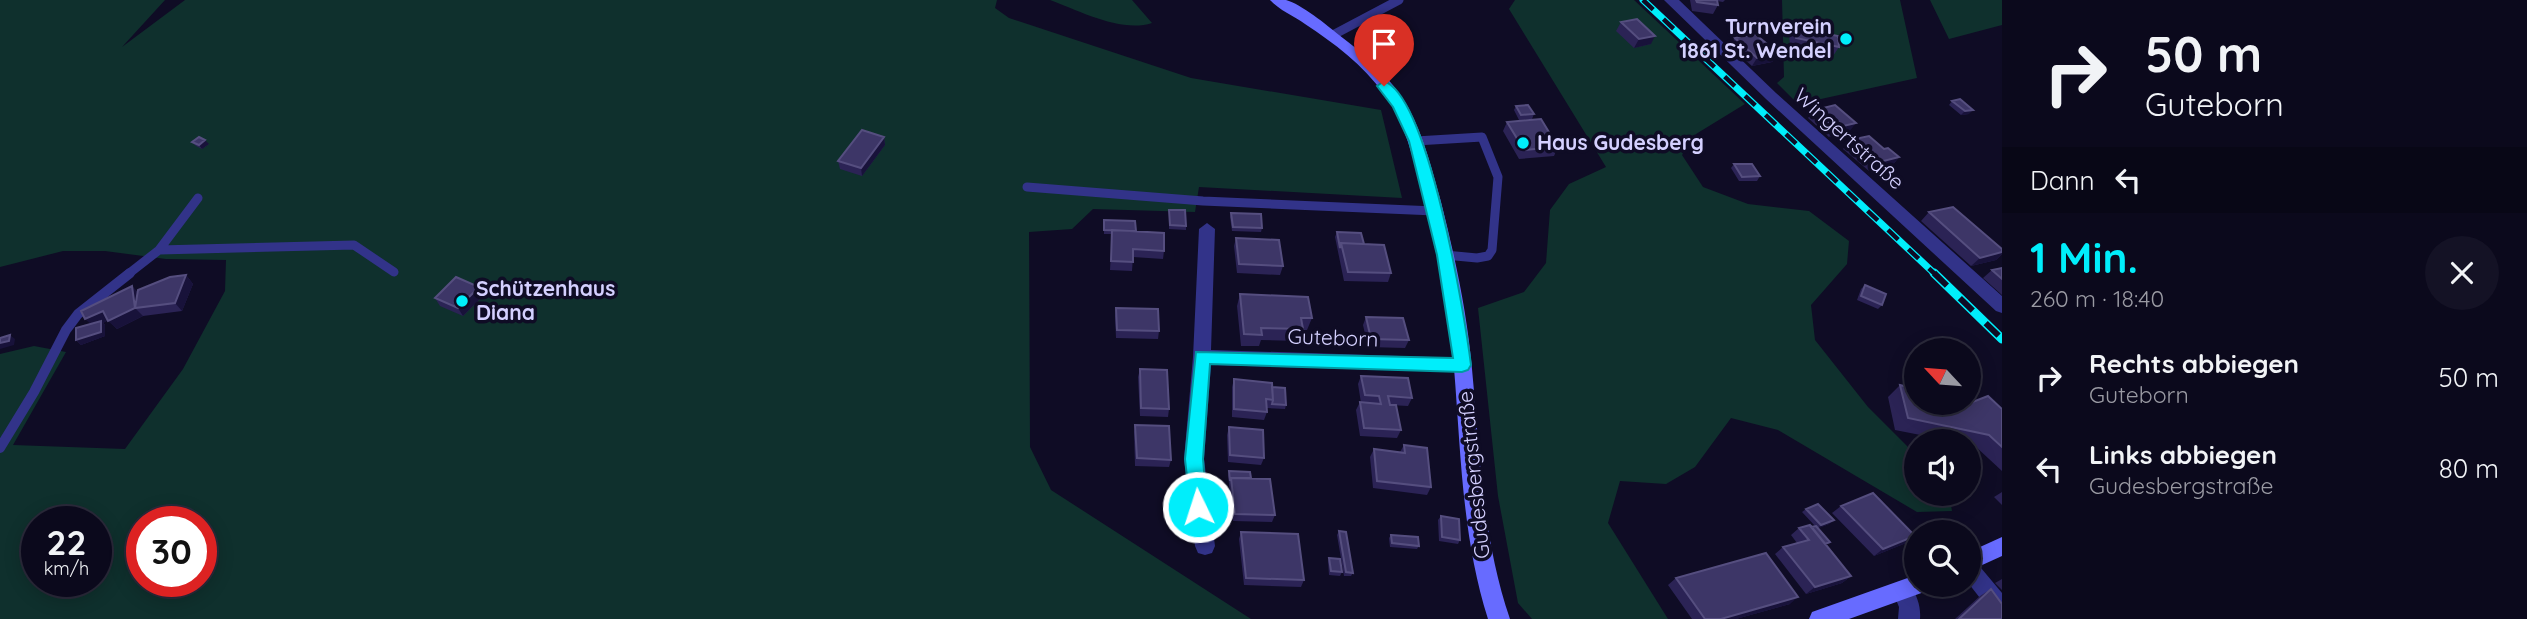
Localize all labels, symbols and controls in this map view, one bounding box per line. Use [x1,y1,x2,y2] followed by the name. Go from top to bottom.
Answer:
[1679,13,1832,63] place label: Turnverein 1861 St. Wendel
[1354,14,1414,86] pin
[2145,23,2262,84] text: 50 m
[1365,25,1403,63] icon: arrive
[2030,28,2121,119] icon: right
[1838,31,1854,47] marker: Turnverein 1861 St. Wendel
[1789,82,1910,194] street label: Wingertstraße
[2145,84,2284,124] text: Guteborn
[1537,129,1704,155] place label: Haus Gudesberg
[1515,135,1531,151] marker: Haus Gudesberg
[2109,161,2147,199] icon: left
[2030,164,2095,197] text: Dann
[2030,231,2138,284] text: 1 Min.
[2425,236,2499,310] button: close
[476,275,615,325] place label: Schützenhaus Diana
[2030,284,2164,313] text: 260 m · 18:40
[454,293,470,309] marker: Schützenhaus Diana
[1287,322,1379,352] street label: Guteborn
[1904,338,1981,415] north arrow
[1904,338,1981,597] map controls
[2089,347,2299,380] text: Rechts abbiegen
[2030,359,2068,397] icon: right
[2439,361,2499,394] text: 50 m
[2089,380,2189,409] text: Guteborn
[1451,390,1495,560] street label: Gudesbergstraße
[1904,429,1981,506] button: sound
[2089,438,2277,471] text: Links abbiegen
[2030,450,2068,488] icon: left
[2439,452,2499,485] text: 80 m
[1161,470,1235,544] position arrow
[2089,471,2273,500] text: Gudesbergstraße
[126,506,217,597] speed limit sign: 30
[47,520,86,564] text: 22
[1904,520,1981,597] button: search
[44,557,89,580] text: km/h

